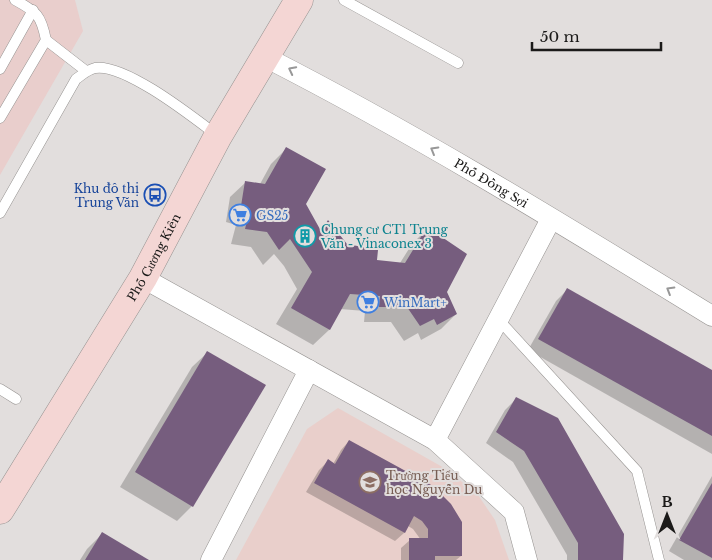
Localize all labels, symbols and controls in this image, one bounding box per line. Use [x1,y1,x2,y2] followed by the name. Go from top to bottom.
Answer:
[532,20,661,52] scale bar
[540,27,580,46] text: 50 m
[288,66,297,76] one-way arrow
[430,146,439,156] one-way arrow
[452,155,531,210] street label: Phố Đồng Sợi
[74,181,139,210] place label: Khu đô thị Trung Văn
[143,183,167,207] bus stop icon: Khu đô thị Trung Văn
[228,203,252,227] supermarket icon: GS25
[256,208,289,223] place label: GS25
[123,211,183,304] street label: Phố Cương Kiên
[320,222,449,251] place label: Chung cư CT1 Trung Văn - Vinaconex 3
[293,224,317,248] building icon: Chung cư CT1 Trung Văn - Vinaconex 3
[667,287,676,297] one-way arrow
[356,290,380,314] supermarket icon: WinMart+
[383,295,447,310] place label: WinMart+
[386,468,482,497] place label: Trường Tiểu học Nguyễn Du
[358,470,382,494] school or university icon: Trường Tiểu học Nguyễn Du
[642,490,692,540] north arrow
[661,493,673,511] text: B

